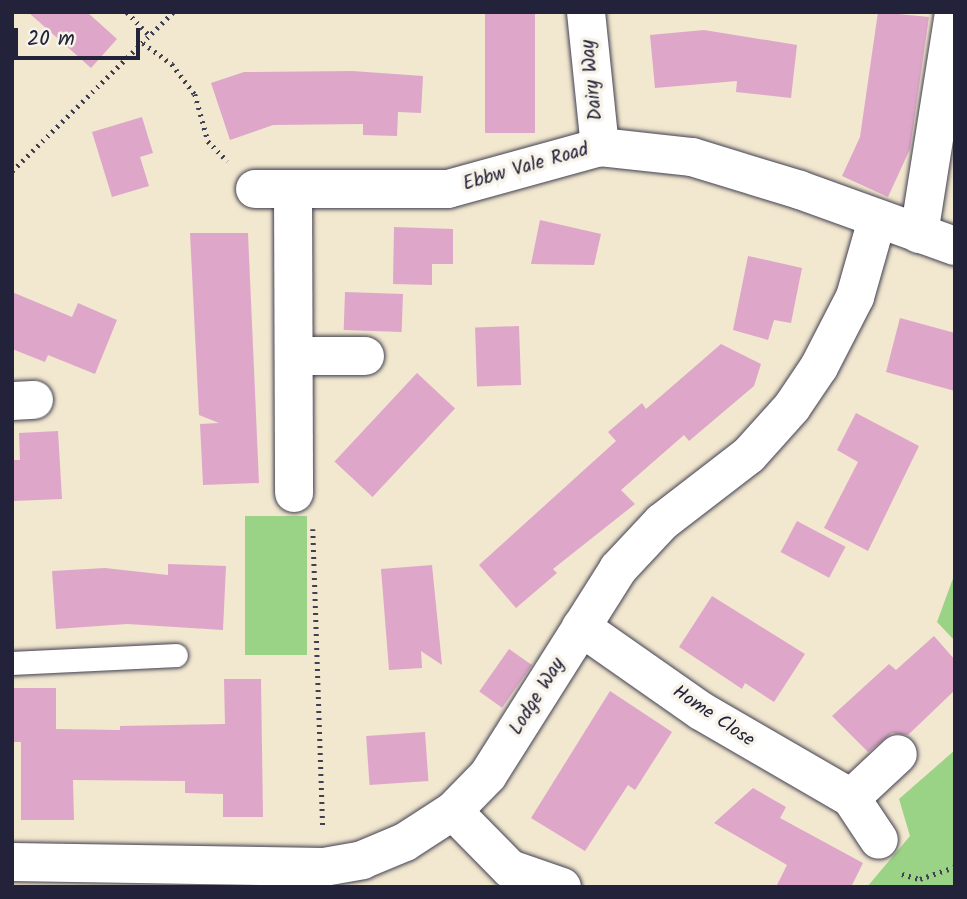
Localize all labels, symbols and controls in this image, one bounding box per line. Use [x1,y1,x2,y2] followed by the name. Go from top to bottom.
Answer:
[18,14,144,58] scale bar
[27,23,75,56] text: 20 m
[577,38,609,122] street label: Dairy Way
[461,139,591,197] street label: Ebbw Vale Road
[505,654,571,740] street label: Lodge Way
[668,681,758,753] street label: Home Close

